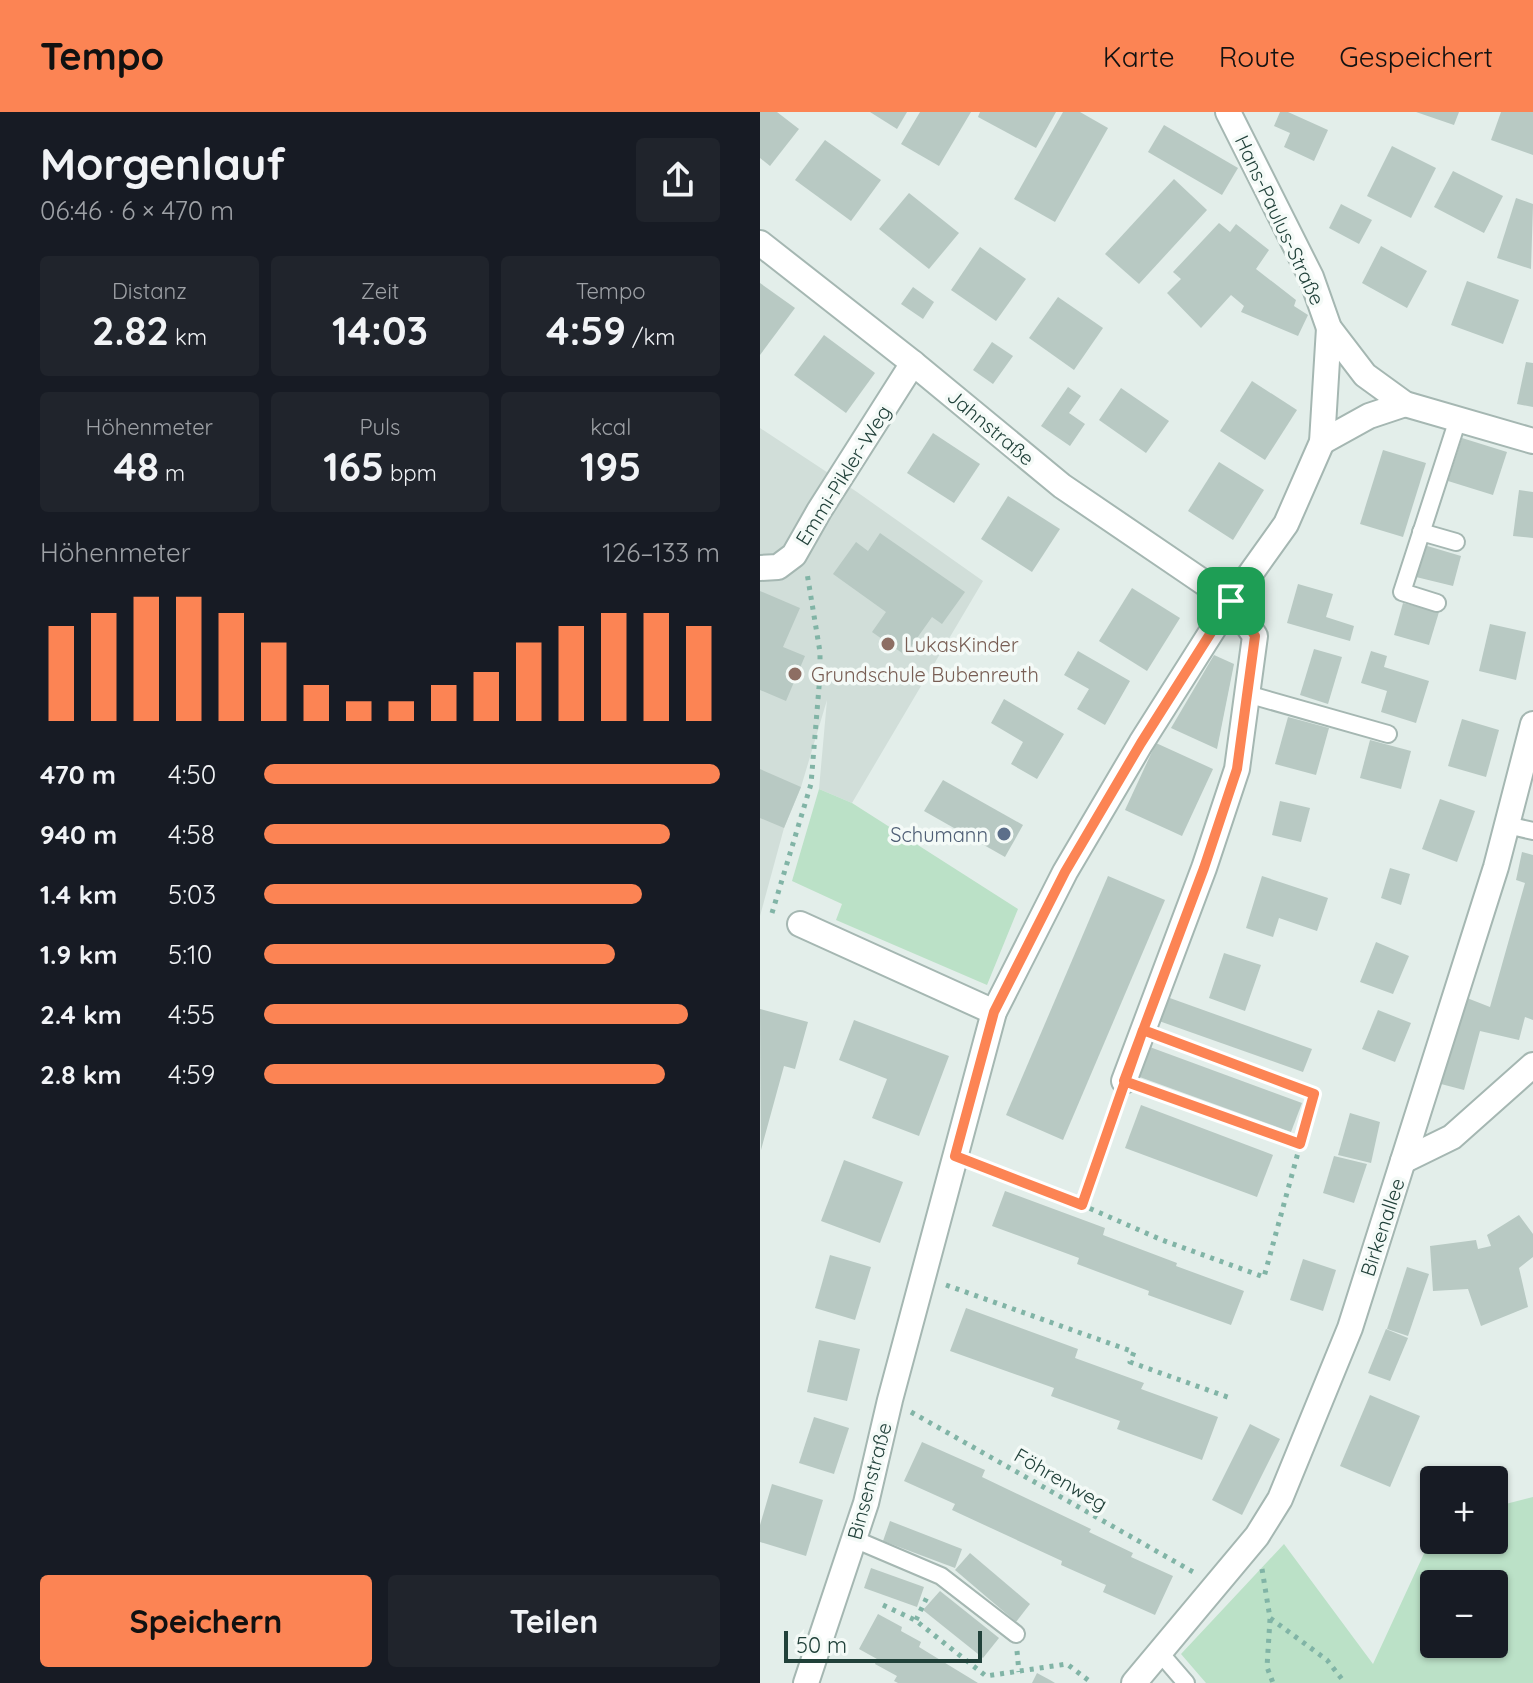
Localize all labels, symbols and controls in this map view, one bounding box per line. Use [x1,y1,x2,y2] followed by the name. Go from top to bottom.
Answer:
[40,32,164,80] text: Tempo
[1103,39,1175,74] text: Karte
[1219,39,1295,74] text: Route
[1339,39,1493,74] text: Gespeichert
[1230,131,1330,309] street label: Hans-Paulus-Straße
[40,136,285,191] text: Morgenlauf
[636,138,720,222] button: share
[40,194,234,227] text: 06:46 · 6 × 470 m
[112,277,187,305] text: Distanz
[361,277,399,305] text: Zeit
[576,277,646,305] text: Tempo
[92,305,169,355] text: 2.82
[332,305,428,355] text: 14:03
[546,305,626,355] text: 4:59
[169,323,207,351] text: km
[626,323,675,351] text: /km
[943,383,1039,471] street label: Jahnstraße
[790,400,896,550] street label: Emmi-Pikler-Weg
[86,413,213,441] text: Höhenmeter
[360,413,400,441] text: Puls
[590,413,631,441] text: kcal
[114,441,159,491] text: 48
[323,441,384,491] text: 165
[580,441,641,491] text: 195
[159,459,185,487] text: m
[384,459,437,487] text: bpm
[40,536,191,569] text: Höhenmeter
[602,536,720,569] text: 126–133 m
[1197,567,1265,635] pin
[1209,579,1253,623] icon: arrive
[904,632,1019,657] place label: LukasKinder
[879,635,897,653] marker: LukasKinder
[811,662,1039,687] place label: Grundschule Bubenreuth
[786,665,804,683] marker: Grundschule Bubenreuth
[40,758,116,791] text: 470 m
[168,758,216,791] text: 4:50
[40,818,117,851] text: 940 m
[168,818,215,851] text: 4:58
[890,822,988,847] place label: Schumann
[995,825,1013,843] marker: Schumann
[40,878,117,911] text: 1.4 km
[168,878,216,911] text: 5:03
[40,938,117,971] text: 1.9 km
[168,938,212,971] text: 5:10
[40,998,122,1031] text: 2.4 km
[168,998,215,1031] text: 4:55
[40,1058,122,1091] text: 2.8 km
[168,1058,215,1091] text: 4:59
[1354,1175,1410,1279] street label: Birkenallee
[841,1420,897,1542] street label: Binsenstraße
[1010,1442,1112,1516] street label: Föhrenweg
[1420,1466,1508,1658] map controls
[1420,1466,1508,1554] button: +
[1420,1570,1508,1658] button: −
[40,1575,372,1667] button: Speichern
[388,1575,720,1667] button: Teilen
[784,1627,982,1663] scale bar
[796,1631,847,1659] text: 50 m

